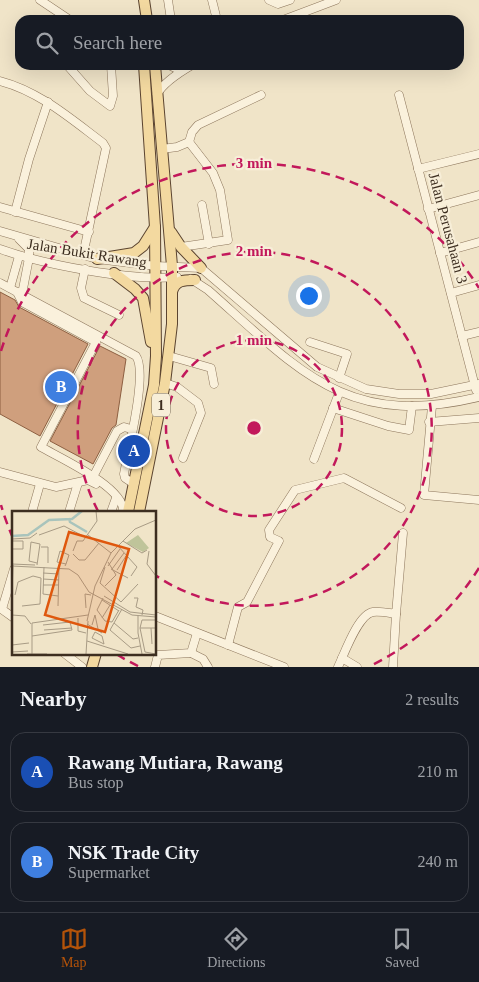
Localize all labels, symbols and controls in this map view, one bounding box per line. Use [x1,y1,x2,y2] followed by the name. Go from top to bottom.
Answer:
[15,15,464,70] search box
[33,29,61,57] icon: search
[73,32,162,53] text: Search here
[236,155,273,171] text: 3 min
[426,171,470,285] street label: Jalan Perusahaan 3
[26,236,148,270] street label: Jalan Bukit Rawang
[236,243,273,259] text: 2 min
[296,283,322,309] your location
[236,332,273,348] text: 1 min
[45,368,77,406] pin: B
[152,394,170,416] road number: 1
[245,419,263,437] centre of rings
[118,432,150,470] pin: A
[12,511,156,654] inset map
[20,687,87,711] text: Nearby
[405,691,459,708] text: 2 results
[68,752,283,773] text: Rawang Mutiara, Rawang
[31,763,43,780] text: A
[418,763,458,780] text: 210 m
[68,774,124,791] text: Bus stop
[68,842,199,863] text: NSK Trade City
[32,853,42,870] text: B
[418,853,458,870] text: 240 m
[68,864,150,881] text: Supermarket
[60,925,88,971] tab: Map
[207,925,266,971] tab: Directions
[385,925,419,971] tab: Saved

